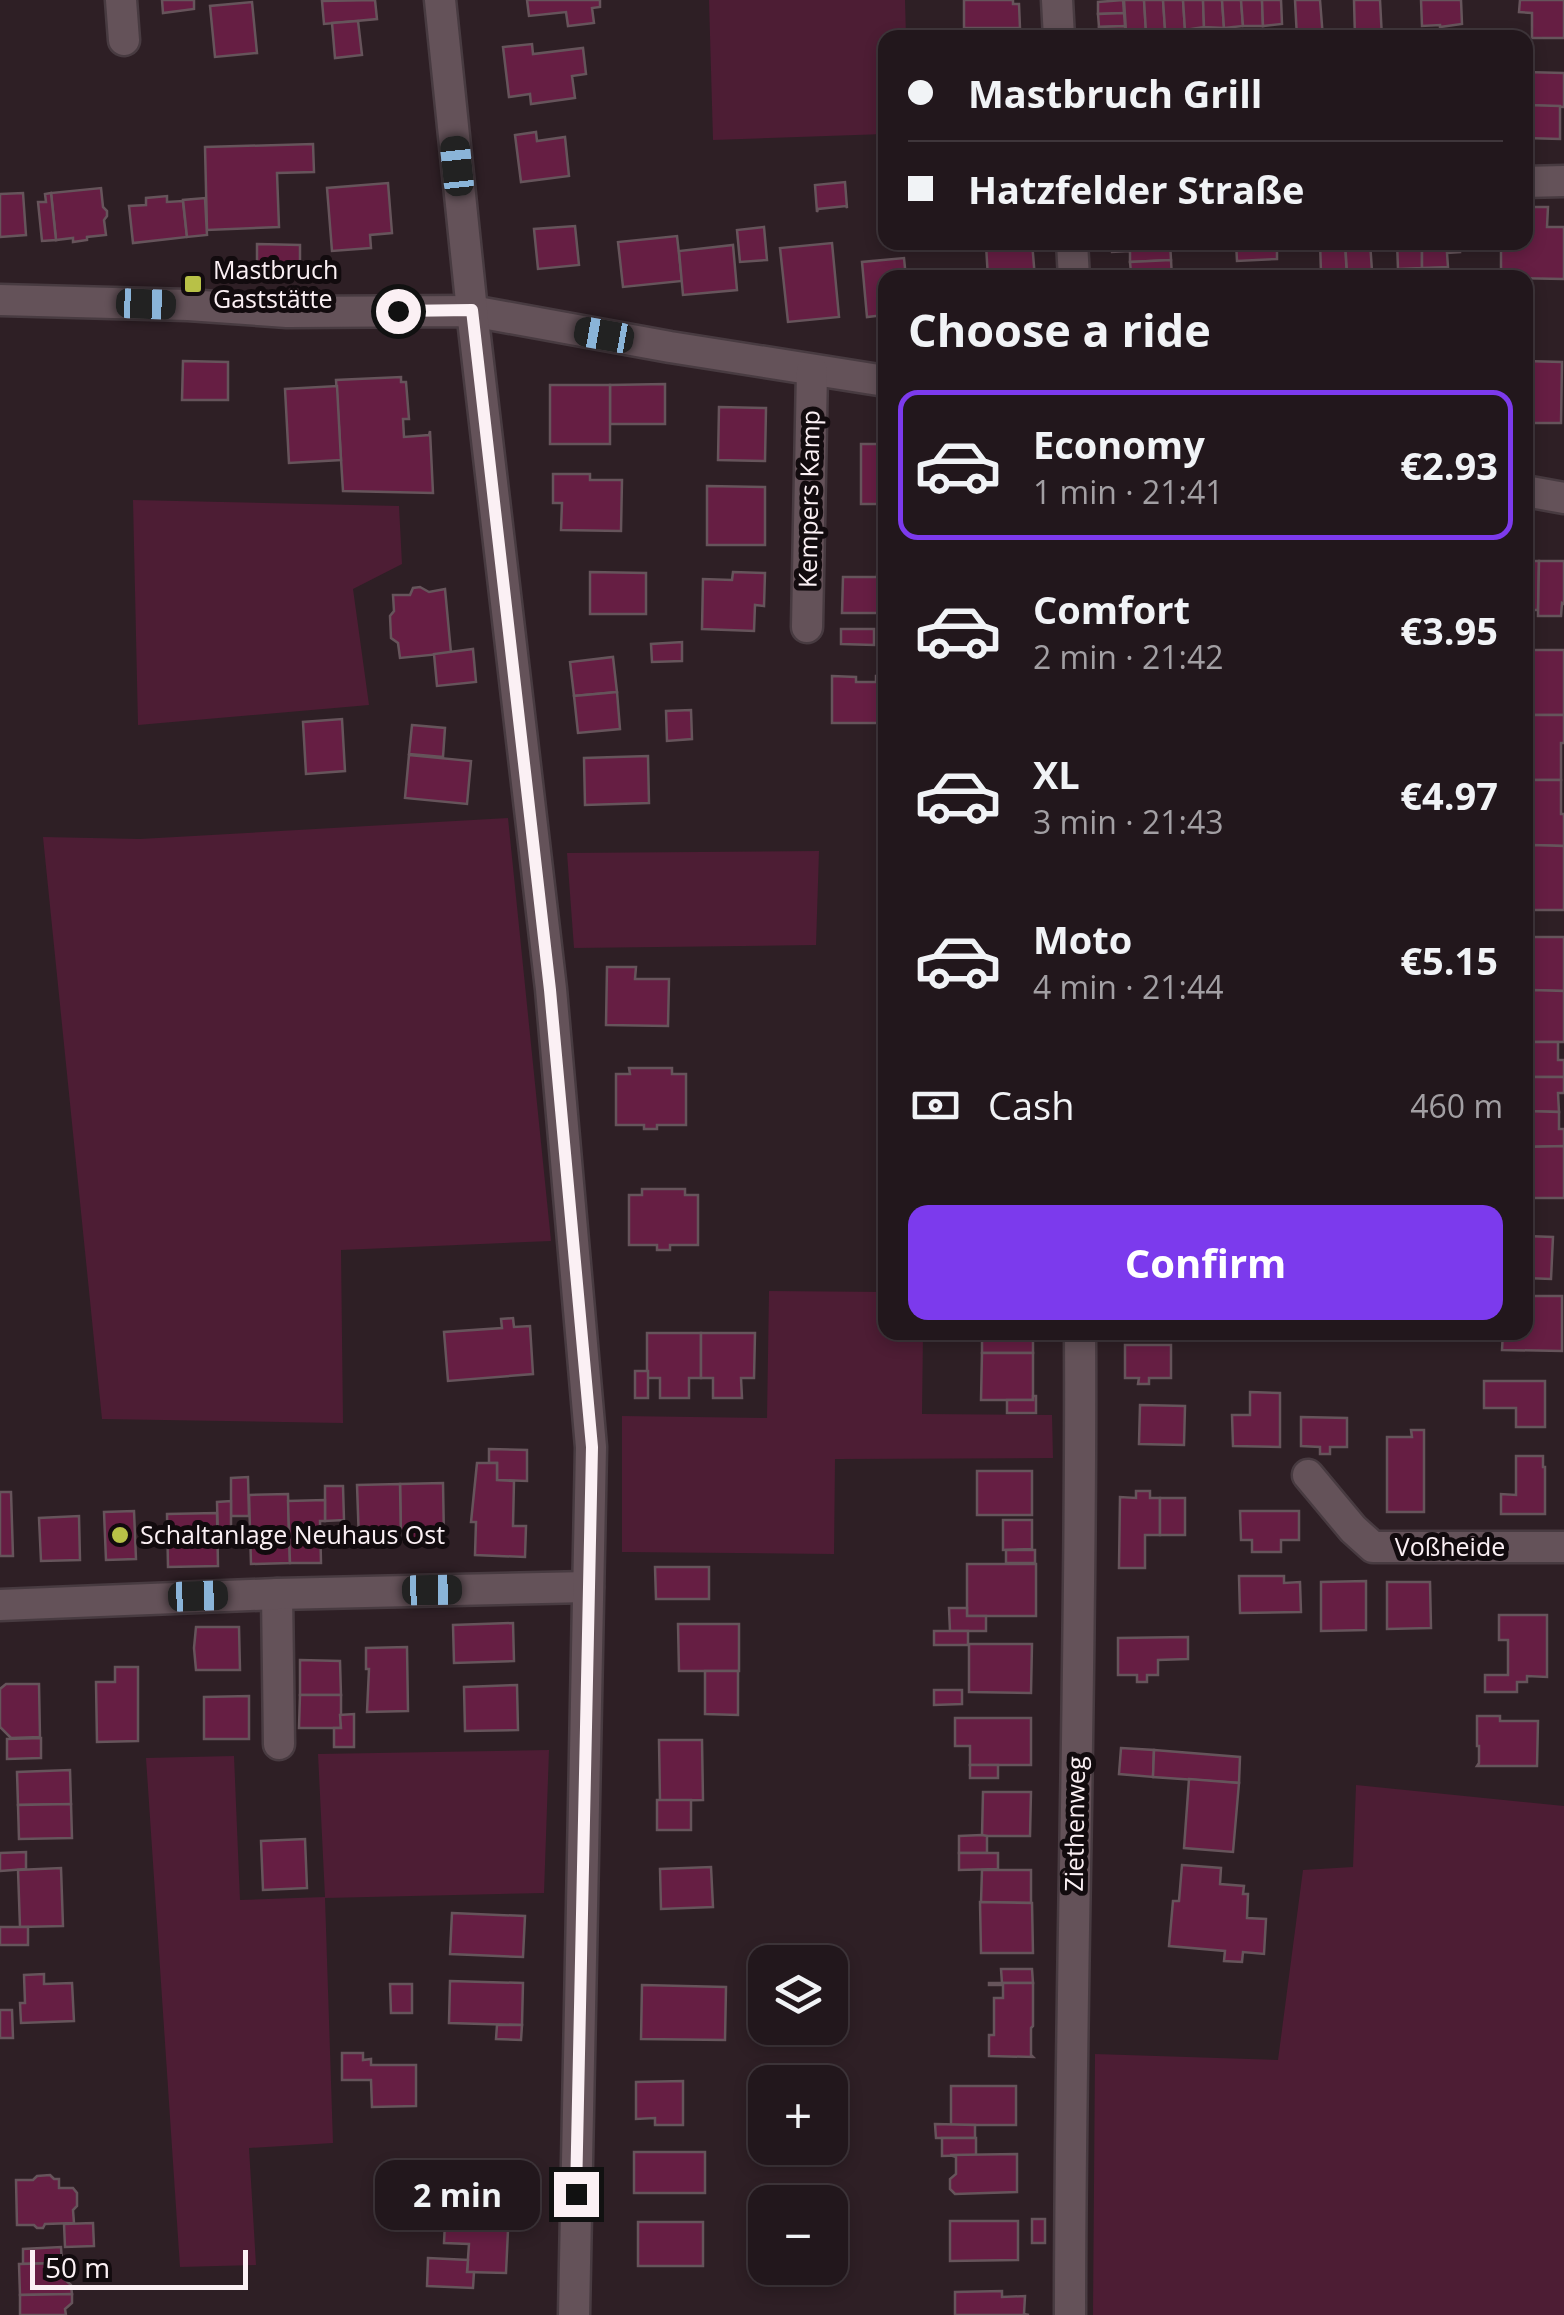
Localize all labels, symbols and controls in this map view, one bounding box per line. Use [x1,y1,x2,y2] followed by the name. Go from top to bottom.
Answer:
[968,67,1262,119] text: Mastbruch Grill
[439,135,475,197] car
[968,163,1305,215] text: Hatzfelder Straße
[213,252,338,315] place label: Mastbruch Gaststätte
[182,273,204,295] marker: Mastbruch Gaststätte
[115,288,177,320] car
[376,289,421,334] route start
[908,299,1211,360] text: Choose a ride
[572,315,636,355] car
[789,410,827,588] street label: Kempers Kamp
[1033,418,1205,470] text: Economy
[913,420,1003,510] icon: car
[1400,439,1498,491] text: €2.93
[1033,470,1224,513] text: 1 min · 21:41
[1033,583,1190,635] text: Comfort
[913,585,1003,675] icon: car
[1400,604,1498,656] text: €3.95
[1033,635,1224,678] text: 2 min · 21:42
[1033,748,1080,800] text: XL
[913,750,1003,840] icon: car
[1400,769,1498,821] text: €4.97
[1033,800,1224,843] text: 3 min · 21:43
[1033,913,1132,965] text: Moto
[913,915,1003,1005] icon: car
[1400,934,1498,986] text: €5.15
[1033,965,1224,1008] text: 4 min · 21:44
[908,1078,963,1133] icon: cash
[988,1079,1074,1131] text: Cash
[1410,1084,1503,1127] text: 460 m
[908,1205,1503,1320] button: Confirm
[140,1517,445,1551] place label: Schaltanlage Neuhaus Ost
[109,1524,131,1546] marker: Schaltanlage Neuhaus Ost
[1395,1529,1505,1563] street label: Voßheide
[402,1574,462,1606] car
[167,1580,229,1612] car
[1056,1756,1092,1892] street label: Ziethenweg
[748,1945,848,2285] map controls
[748,1945,848,2045] button: layers
[748,2065,848,2165] button: +
[376,2159,541,2229] callout: 2 min
[554,2172,599,2217] route end
[413,2173,502,2216] text: 2 min
[748,2185,848,2285] button: −
[30,2245,248,2290] scale bar
[45,2248,110,2286] text: 50 m

